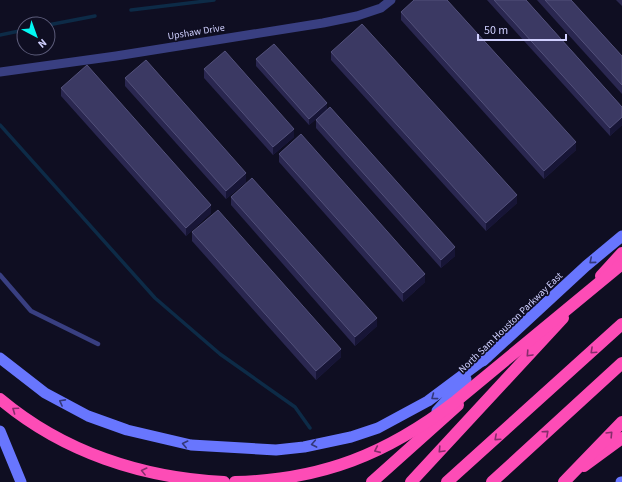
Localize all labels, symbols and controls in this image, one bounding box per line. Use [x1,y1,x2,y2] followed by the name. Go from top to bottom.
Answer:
[16,16,56,56] north arrow
[478,16,566,42] scale bar
[167,21,226,43] street label: Upshaw Drive
[484,22,508,39] text: 50 m
[35,35,50,51] text: N
[589,256,597,263] one-way arrow
[456,269,566,376] street label: North Sam Houston Parkway East
[590,346,598,353] one-way arrow
[527,350,534,357] one-way arrow
[431,392,438,400] one-way arrow
[59,399,67,407] one-way arrow
[12,408,19,415] one-way arrow
[541,430,549,437] one-way arrow
[606,431,613,439] one-way arrow
[494,433,501,440] one-way arrow
[182,440,188,448] one-way arrow
[311,440,317,448] one-way arrow
[374,445,382,453] one-way arrow
[438,445,446,453] one-way arrow
[141,467,148,476] one-way arrow

